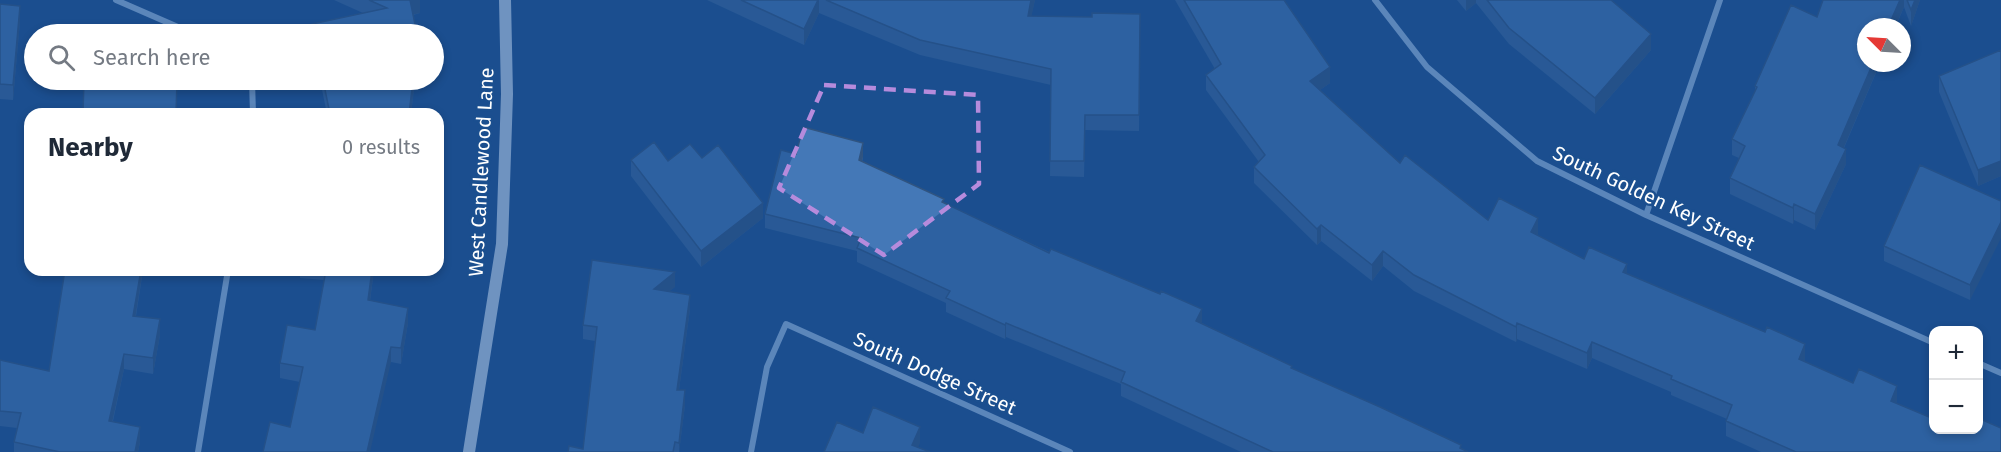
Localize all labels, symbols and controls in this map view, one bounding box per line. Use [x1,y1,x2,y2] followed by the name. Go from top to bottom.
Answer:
[1857,18,1911,72] north arrow
[24,24,444,90] search box
[45,41,78,74] icon: search
[93,44,211,71] text: Search here
[464,67,498,277] street label: West Candlewood Lane
[48,132,133,163] text: Nearby
[342,135,420,159] text: 0 results
[1549,141,1760,256] street label: South Golden Key Street
[850,326,1021,420] street label: South Dodge Street
[1929,326,1983,434] map controls
[1929,326,1983,380] button: +
[1929,380,1983,434] button: −

